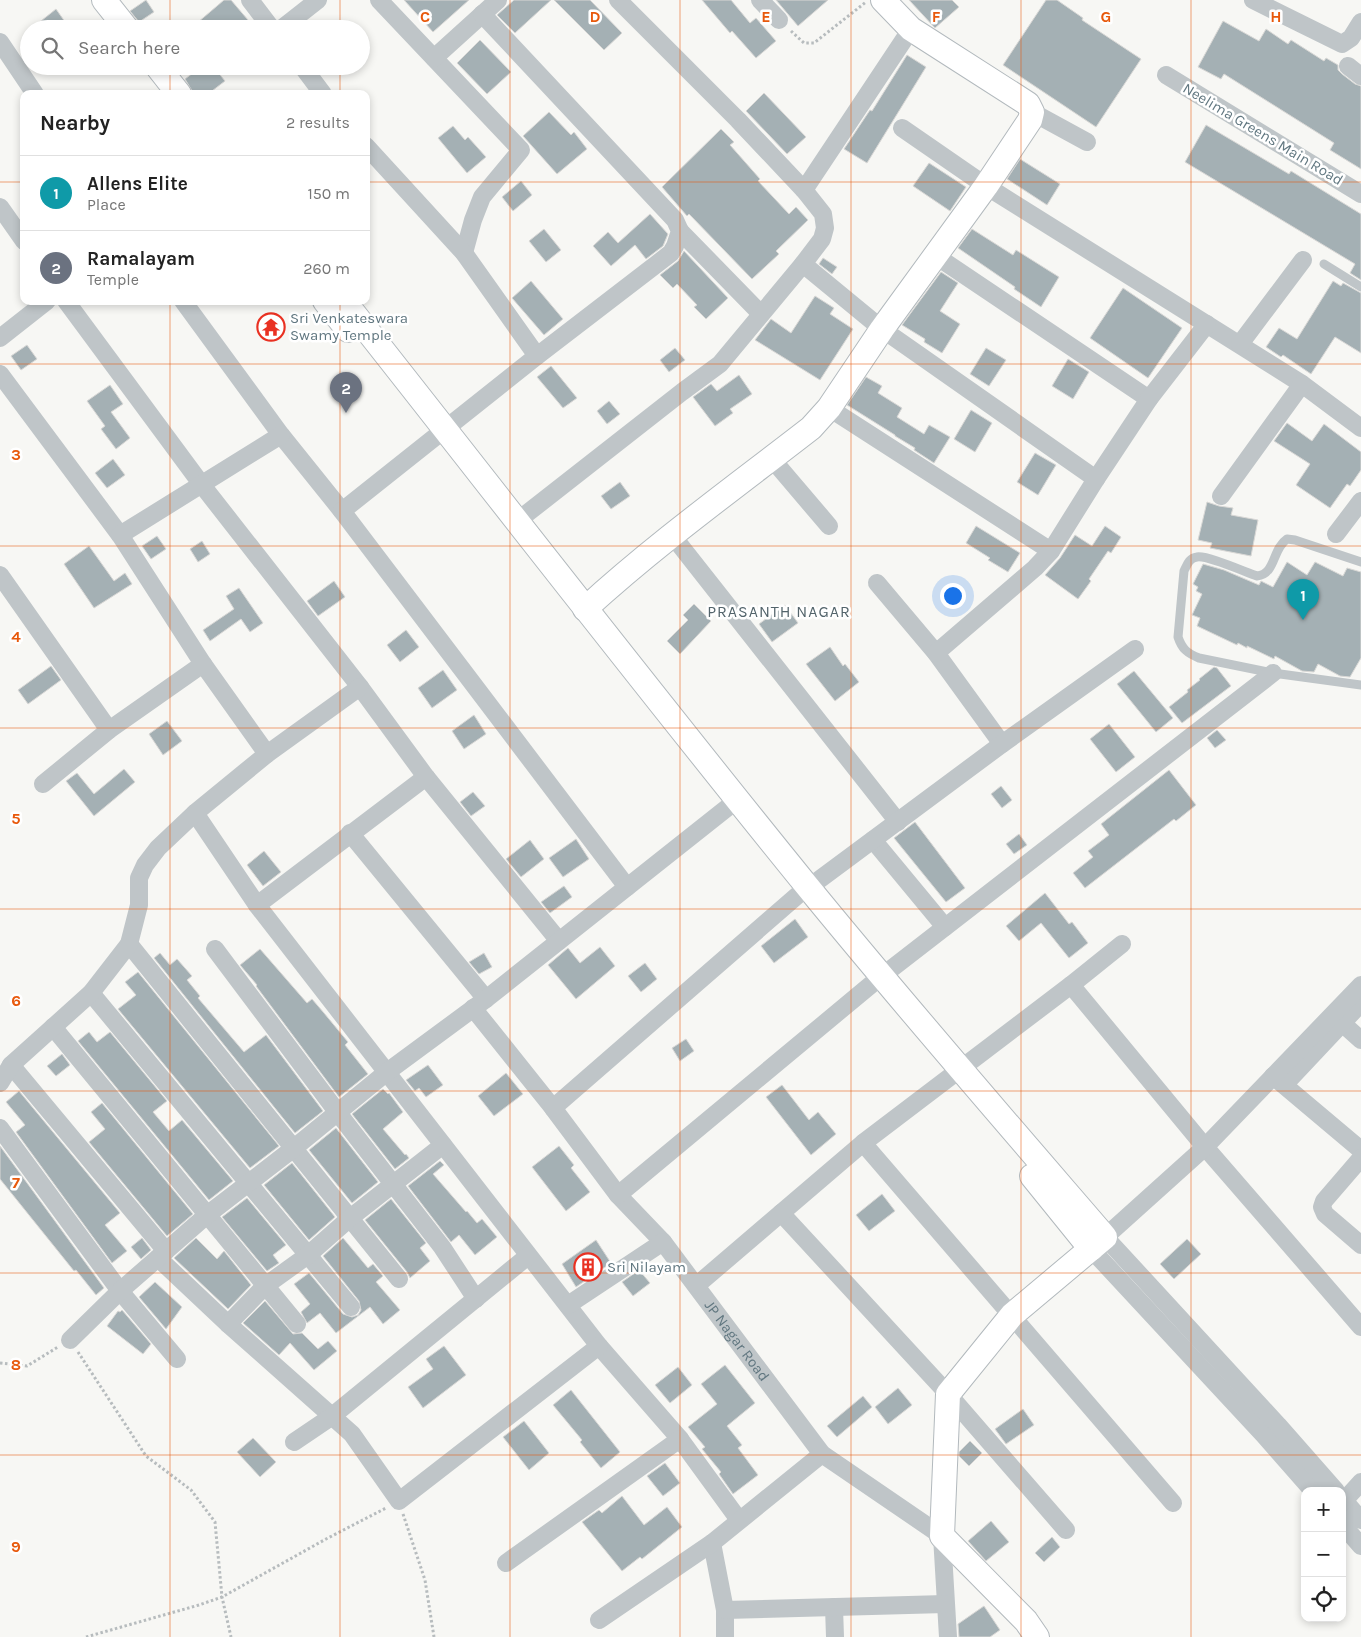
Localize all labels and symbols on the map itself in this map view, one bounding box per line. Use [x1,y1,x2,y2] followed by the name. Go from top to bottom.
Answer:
[420,7,430,26] text: C
[590,7,601,26] text: D
[761,7,771,26] text: E
[932,7,941,26] text: F
[1101,7,1111,26] text: G
[1270,7,1282,26] text: H
[1180,79,1346,189] street label: Neelima Greens Main Road
[290,309,408,344] place label: Sri Venkateswara Swamy Temple
[256,312,286,342] temple icon: Sri Venkateswara Swamy Temple
[330,372,362,413] pin: 2
[11,445,21,464] text: 3
[1287,579,1319,620] pin: 1
[940,583,966,609] your location
[707,602,851,621] district label: PRASANTH NAGAR
[11,627,21,646] text: 4
[11,809,21,828] text: 5
[11,991,21,1010] text: 6
[12,1173,20,1192] text: 7
[573,1252,603,1282] building icon: Sri Nilayam
[607,1258,686,1276] place label: Sri Nilayam
[701,1297,773,1385] street label: JP Nagar Road
[11,1355,21,1374] text: 8
[11,1537,21,1556] text: 9

